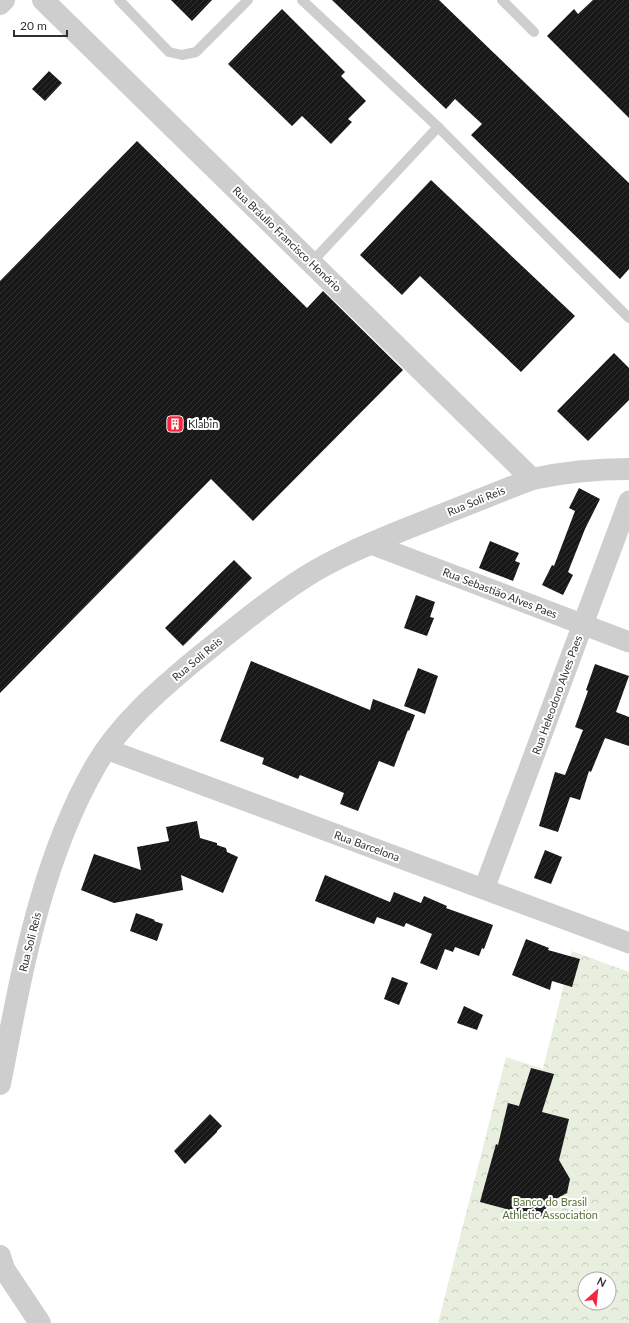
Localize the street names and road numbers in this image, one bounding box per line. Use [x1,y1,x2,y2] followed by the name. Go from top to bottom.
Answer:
[230,183,344,294] street label: Rua Bráulio Francisco Honório
[445,483,507,518] street label: Rua Soli Reis
[441,565,559,620] street label: Rua Sebastião Alves Paes
[529,633,584,756] street label: Rua Heleodoro Alves Paes
[169,634,224,683] street label: Rua Soli Reis
[333,828,402,863] street label: Rua Barcelona
[16,910,43,973] street label: Rua Soli Reis

